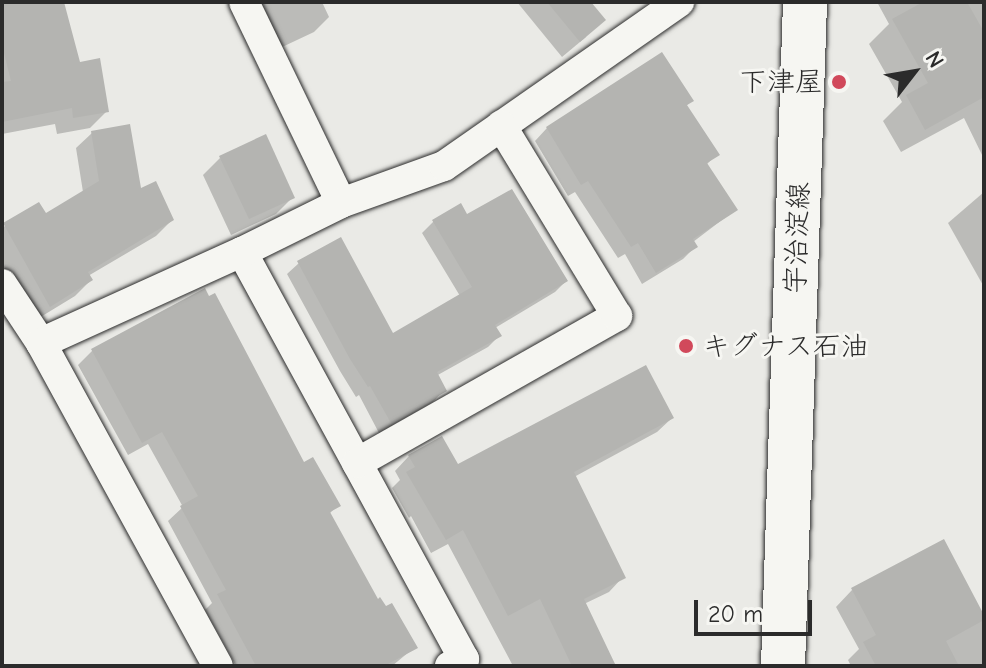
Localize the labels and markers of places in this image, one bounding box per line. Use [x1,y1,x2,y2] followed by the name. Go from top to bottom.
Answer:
[739,65,823,99] place label: 下津屋
[830,73,848,91] marker: 下津屋
[702,329,870,363] place label: キグナス石油
[677,337,695,355] marker: キグナス石油

